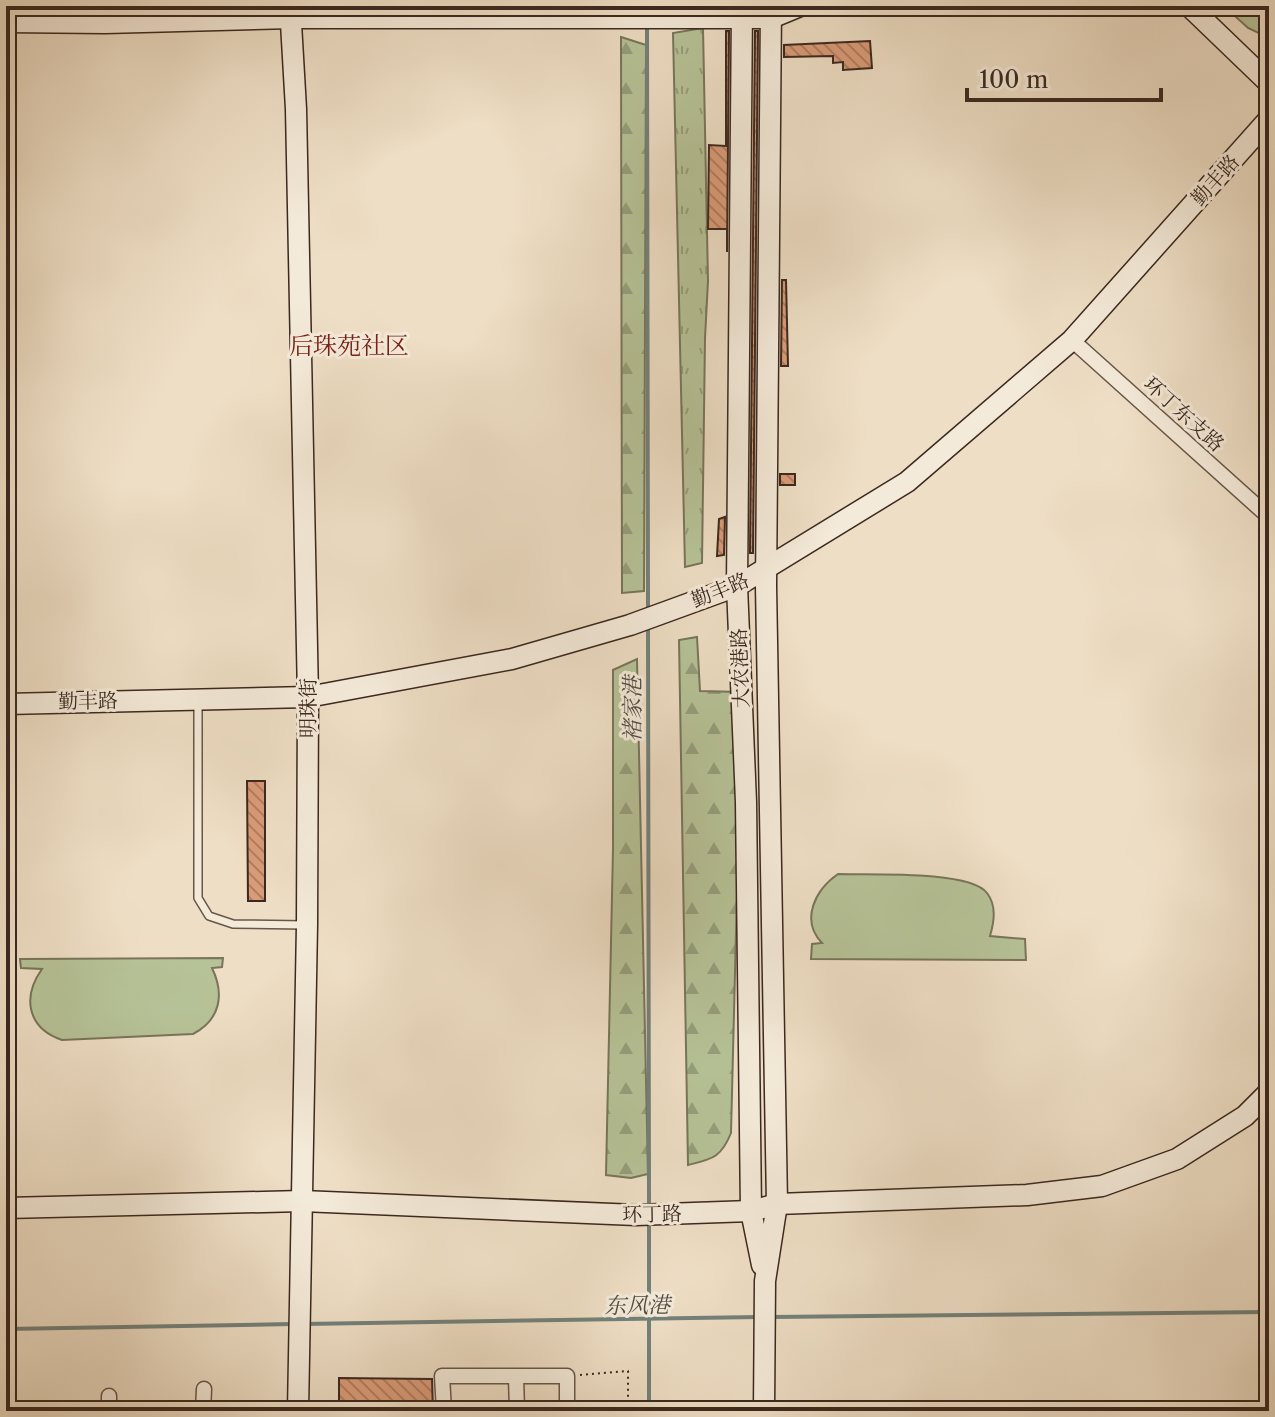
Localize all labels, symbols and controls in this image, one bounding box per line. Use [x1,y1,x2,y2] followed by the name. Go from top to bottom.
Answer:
[967,52,1161,102] scale bar
[979,65,1048,94] text: 100 m
[1186,150,1244,210] street label: 勤丰路
[289,331,409,360] district label: 后珠苑社区
[1139,372,1229,456] street label: 环丁东支路
[688,568,752,612] street label: 勤丰路
[727,628,753,708] street label: 大农港路
[619,673,646,742] water label: 褚家港
[296,678,320,738] street label: 明珠街
[58,688,118,714] street label: 勤丰路
[622,1201,682,1227] street label: 环丁路
[604,1291,673,1320] water label: 东风港

